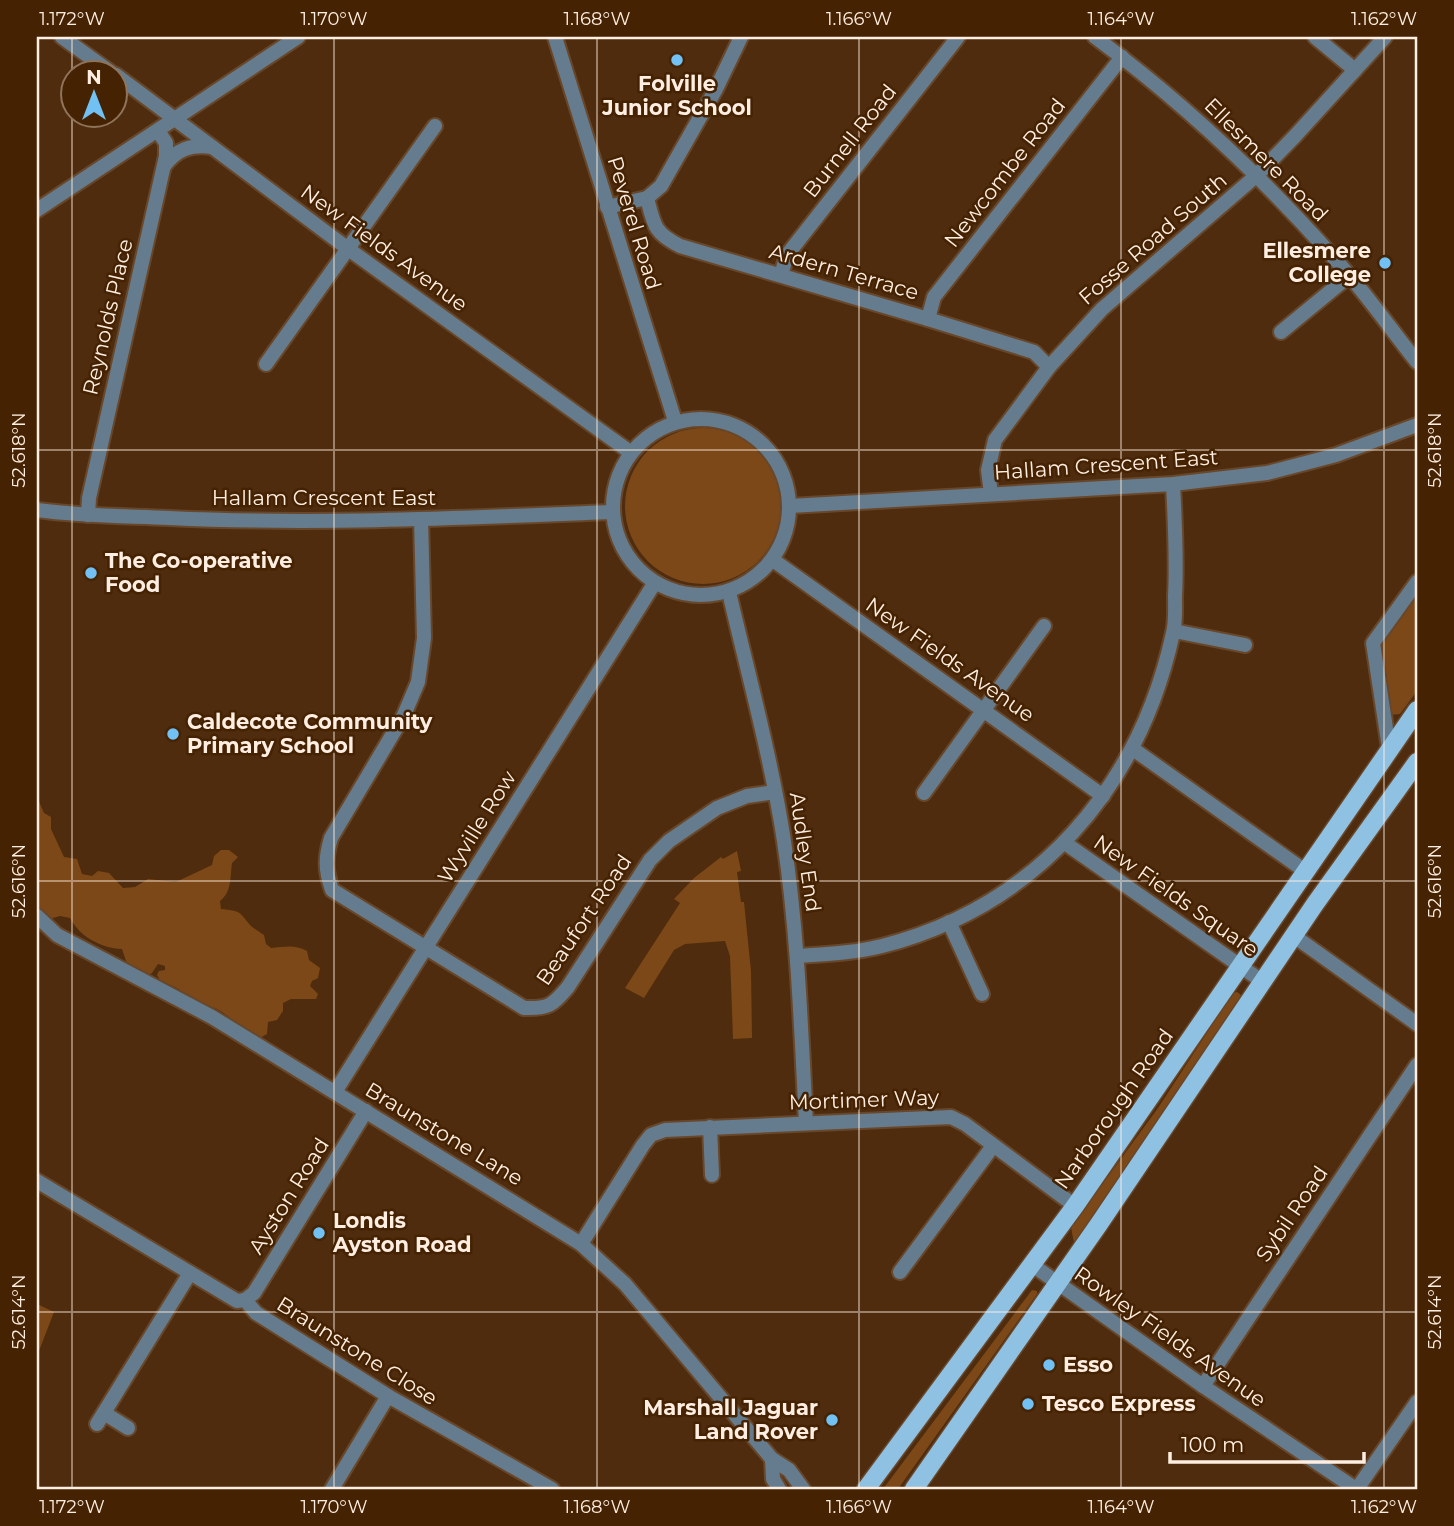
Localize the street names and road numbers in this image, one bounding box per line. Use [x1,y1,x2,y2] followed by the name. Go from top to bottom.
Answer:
[798,79,902,202] street label: Burnell Road
[939,93,1071,252] street label: Newcombe Road
[1199,93,1333,227] street label: Ellesmere Road
[602,153,667,292] street label: Peverel Road
[1073,167,1232,310] street label: Fosse Road South
[296,179,473,316] street label: New Fields Avenue
[77,236,138,397] street label: Reynolds Place
[767,238,922,305] street label: Ardern Terrace
[993,444,1219,485] street label: Hallam Crescent East
[212,485,436,510] street label: Hallam Crescent East
[861,592,1039,727] street label: New Fields Avenue
[432,766,521,887] street label: Wyville Row
[785,790,826,913] street label: Audley End
[1089,829,1263,962] street label: New Fields Square
[531,850,637,990] street label: Beaufort Road
[1049,1024,1178,1194] street label: Narborough Road
[361,1077,528,1191] street label: Braunstone Lane
[788,1084,940,1115] street label: Mortimer Way
[243,1133,334,1258] street label: Ayston Road
[1250,1161,1333,1266] street label: Sybil Road
[1070,1261,1271,1412] street label: Rowley Fields Avenue
[272,1291,442,1410] street label: Braunstone Close

